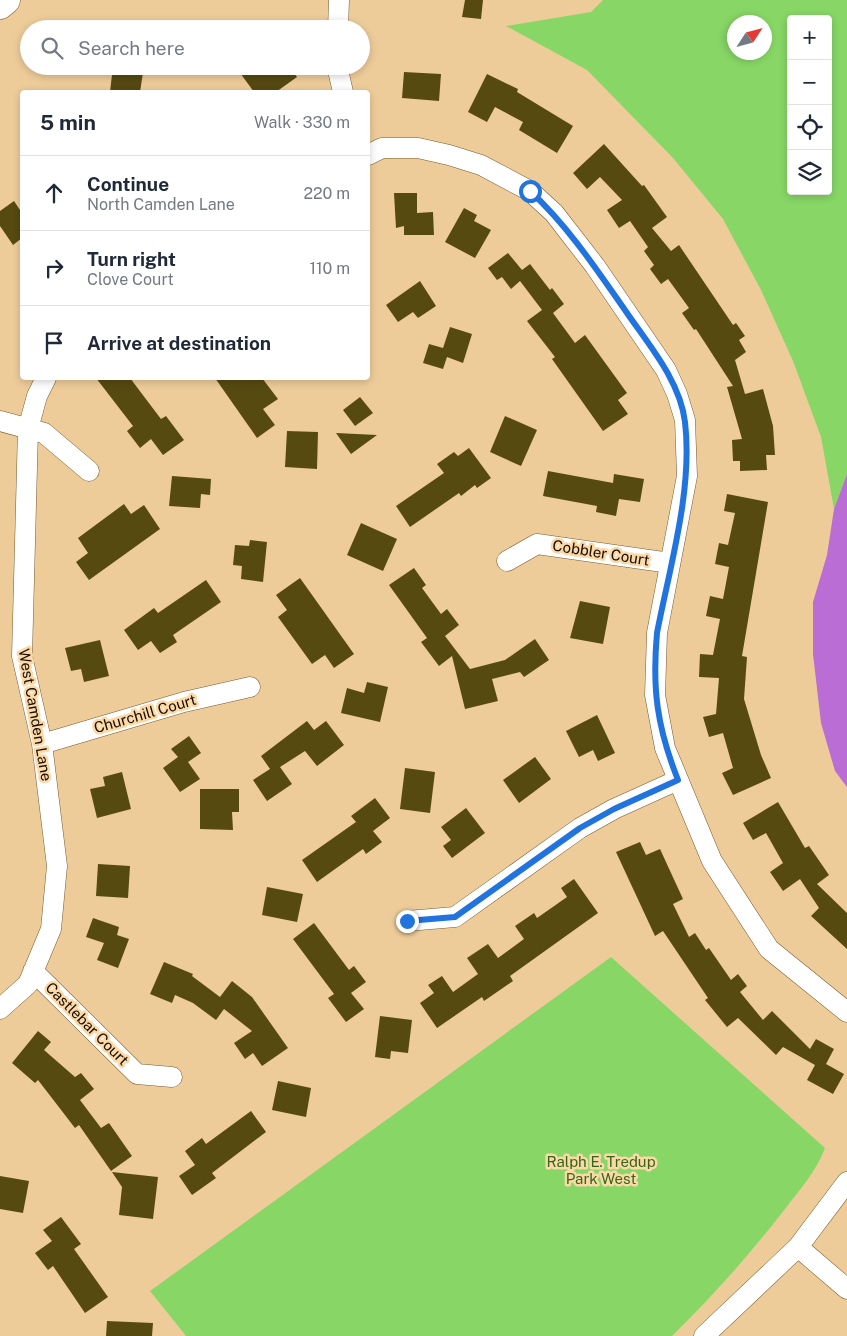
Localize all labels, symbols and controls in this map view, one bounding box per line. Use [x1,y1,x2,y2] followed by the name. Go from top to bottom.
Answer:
[727,15,772,60] north arrow
[787,15,832,195] map controls
[787,15,832,60] button: +
[20,20,370,75] search box
[38,34,66,62] icon: search
[78,37,185,59] text: Search here
[787,60,832,105] button: −
[787,105,832,150] button: locate
[40,110,96,135] text: 5 min
[254,113,350,132] text: Walk · 330 m
[787,150,832,195] button: layers
[87,173,169,195] text: Continue
[40,179,68,207] icon: ahead
[519,180,542,203] route start
[303,184,350,203] text: 220 m
[87,195,235,214] text: North Camden Lane
[87,248,176,270] text: Turn right
[40,254,68,282] icon: right
[309,259,350,278] text: 110 m
[87,270,174,289] text: Clove Court
[40,329,68,357] icon: arrive
[87,332,271,354] text: Arrive at destination
[551,536,651,569] street label: Cobbler Court
[15,647,56,782] street label: West Camden Lane
[92,691,198,736] street label: Churchill Court
[396,910,419,933] route end
[42,979,132,1069] street label: Castlebar Court
[546,1153,656,1187] park label: Ralph E. Tredup Park West

